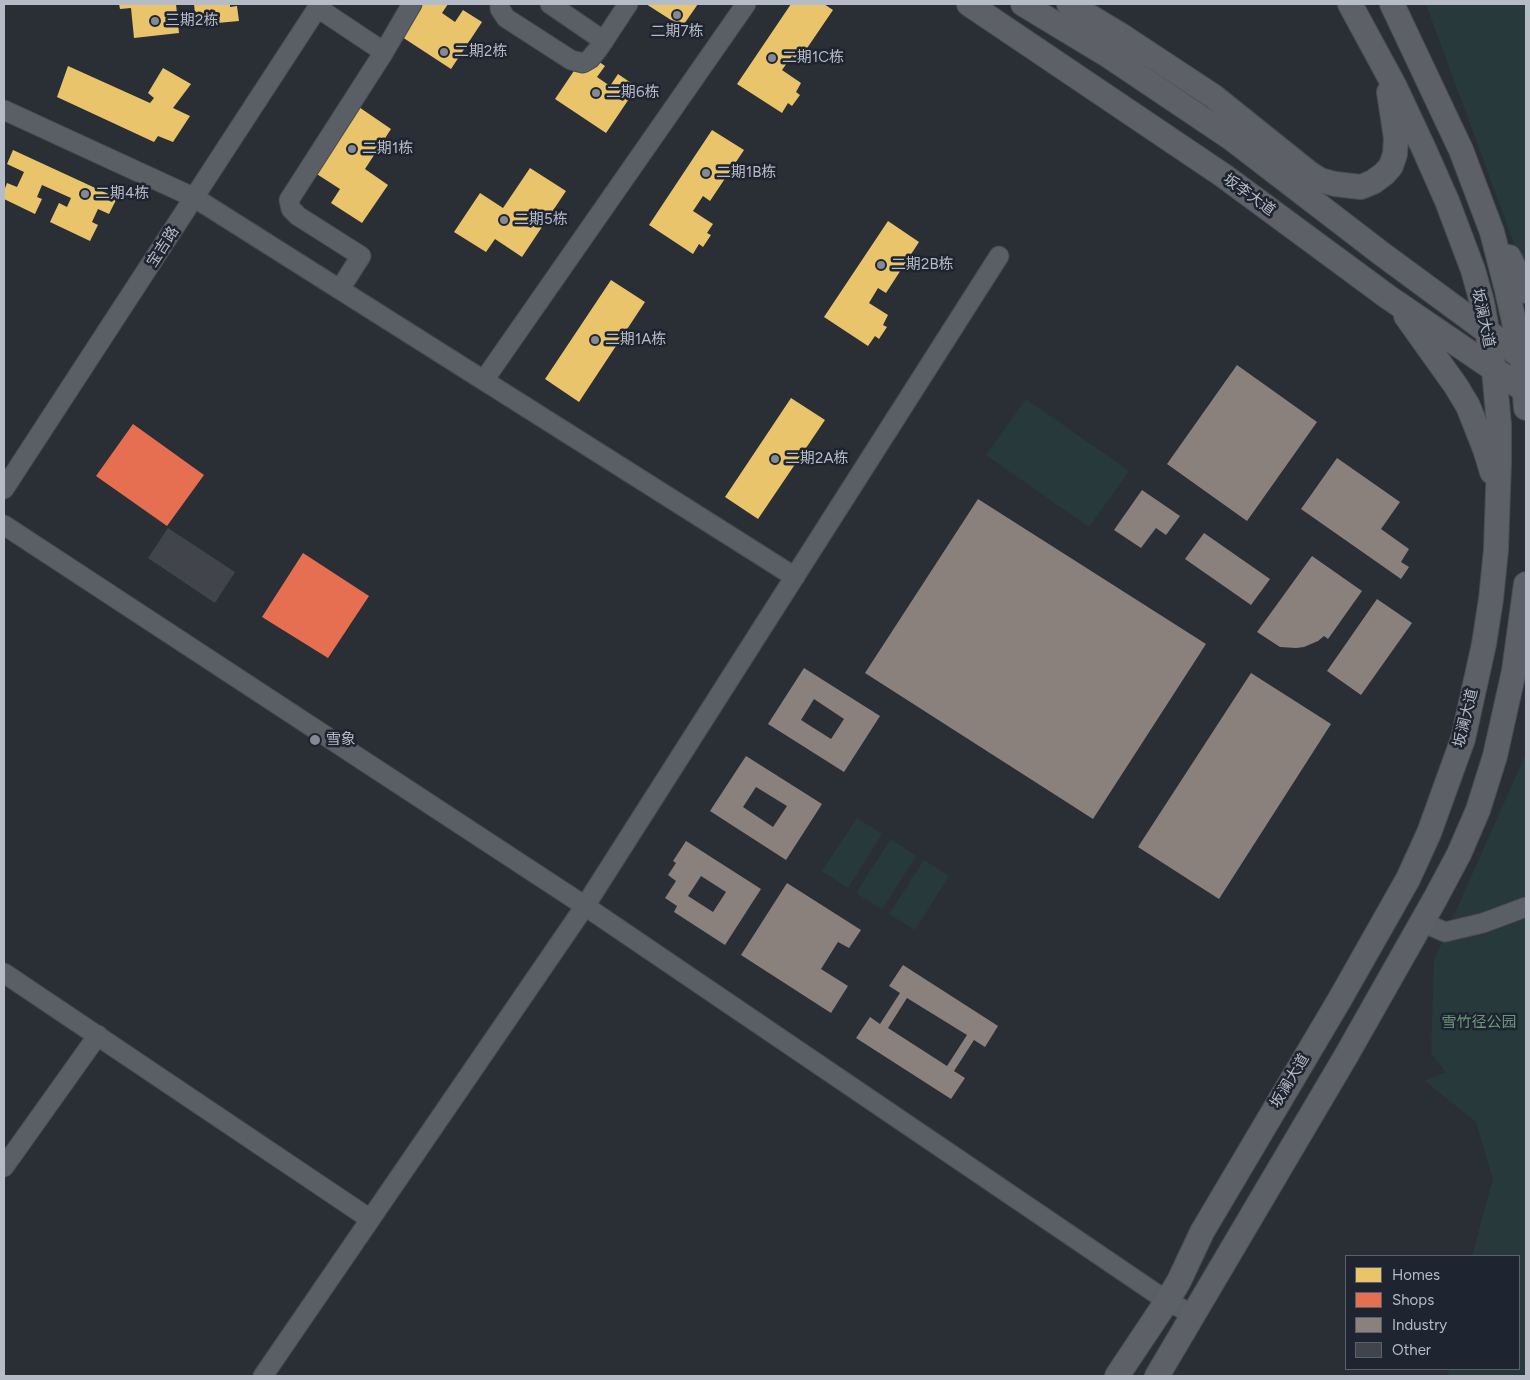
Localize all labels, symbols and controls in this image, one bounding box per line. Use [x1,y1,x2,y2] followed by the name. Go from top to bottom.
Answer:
[671,9,683,21] marker: 二期7栋
[165,12,218,30] place label: 三期2栋
[149,15,161,27] marker: 三期2栋
[650,23,704,41] place label: 二期7栋
[454,43,507,61] place label: 二期2栋
[438,46,450,58] marker: 二期2栋
[782,49,844,67] place label: 二期1C栋
[766,52,778,64] marker: 二期1C栋
[606,84,659,102] place label: 二期6栋
[590,87,602,99] marker: 二期6栋
[362,140,413,158] place label: 二期1栋
[346,143,358,155] marker: 二期1栋
[716,164,776,182] place label: 二期1B栋
[700,167,712,179] marker: 二期1B栋
[1219,170,1279,220] street label: 坂李大道
[95,185,149,203] place label: 二期4栋
[79,188,91,200] marker: 二期4栋
[514,211,568,229] place label: 二期5栋
[498,214,510,226] marker: 二期5栋
[143,223,183,271] street label: 宝吉路
[891,256,954,274] place label: 二期2B栋
[875,259,887,271] marker: 二期2B栋
[1468,287,1498,349] street label: 坂澜大道
[605,331,666,349] place label: 二期1A栋
[589,334,601,346] marker: 二期1A栋
[785,450,849,468] place label: 二期2A栋
[769,453,781,465] marker: 二期2A栋
[1450,687,1482,749] street label: 坂澜大道
[326,731,356,749] place label: 雪象
[308,733,322,747] marker: 雪象
[1442,1014,1516,1032] park label: 雪竹径公园
[1267,1051,1313,1111] street label: 坂澜大道
[1345,1255,1520,1370] legend
[1392,1266,1440,1284] text: Homes
[1392,1291,1434,1309] text: Shops
[1392,1316,1447,1334] text: Industry
[1392,1341,1431,1359] text: Other

